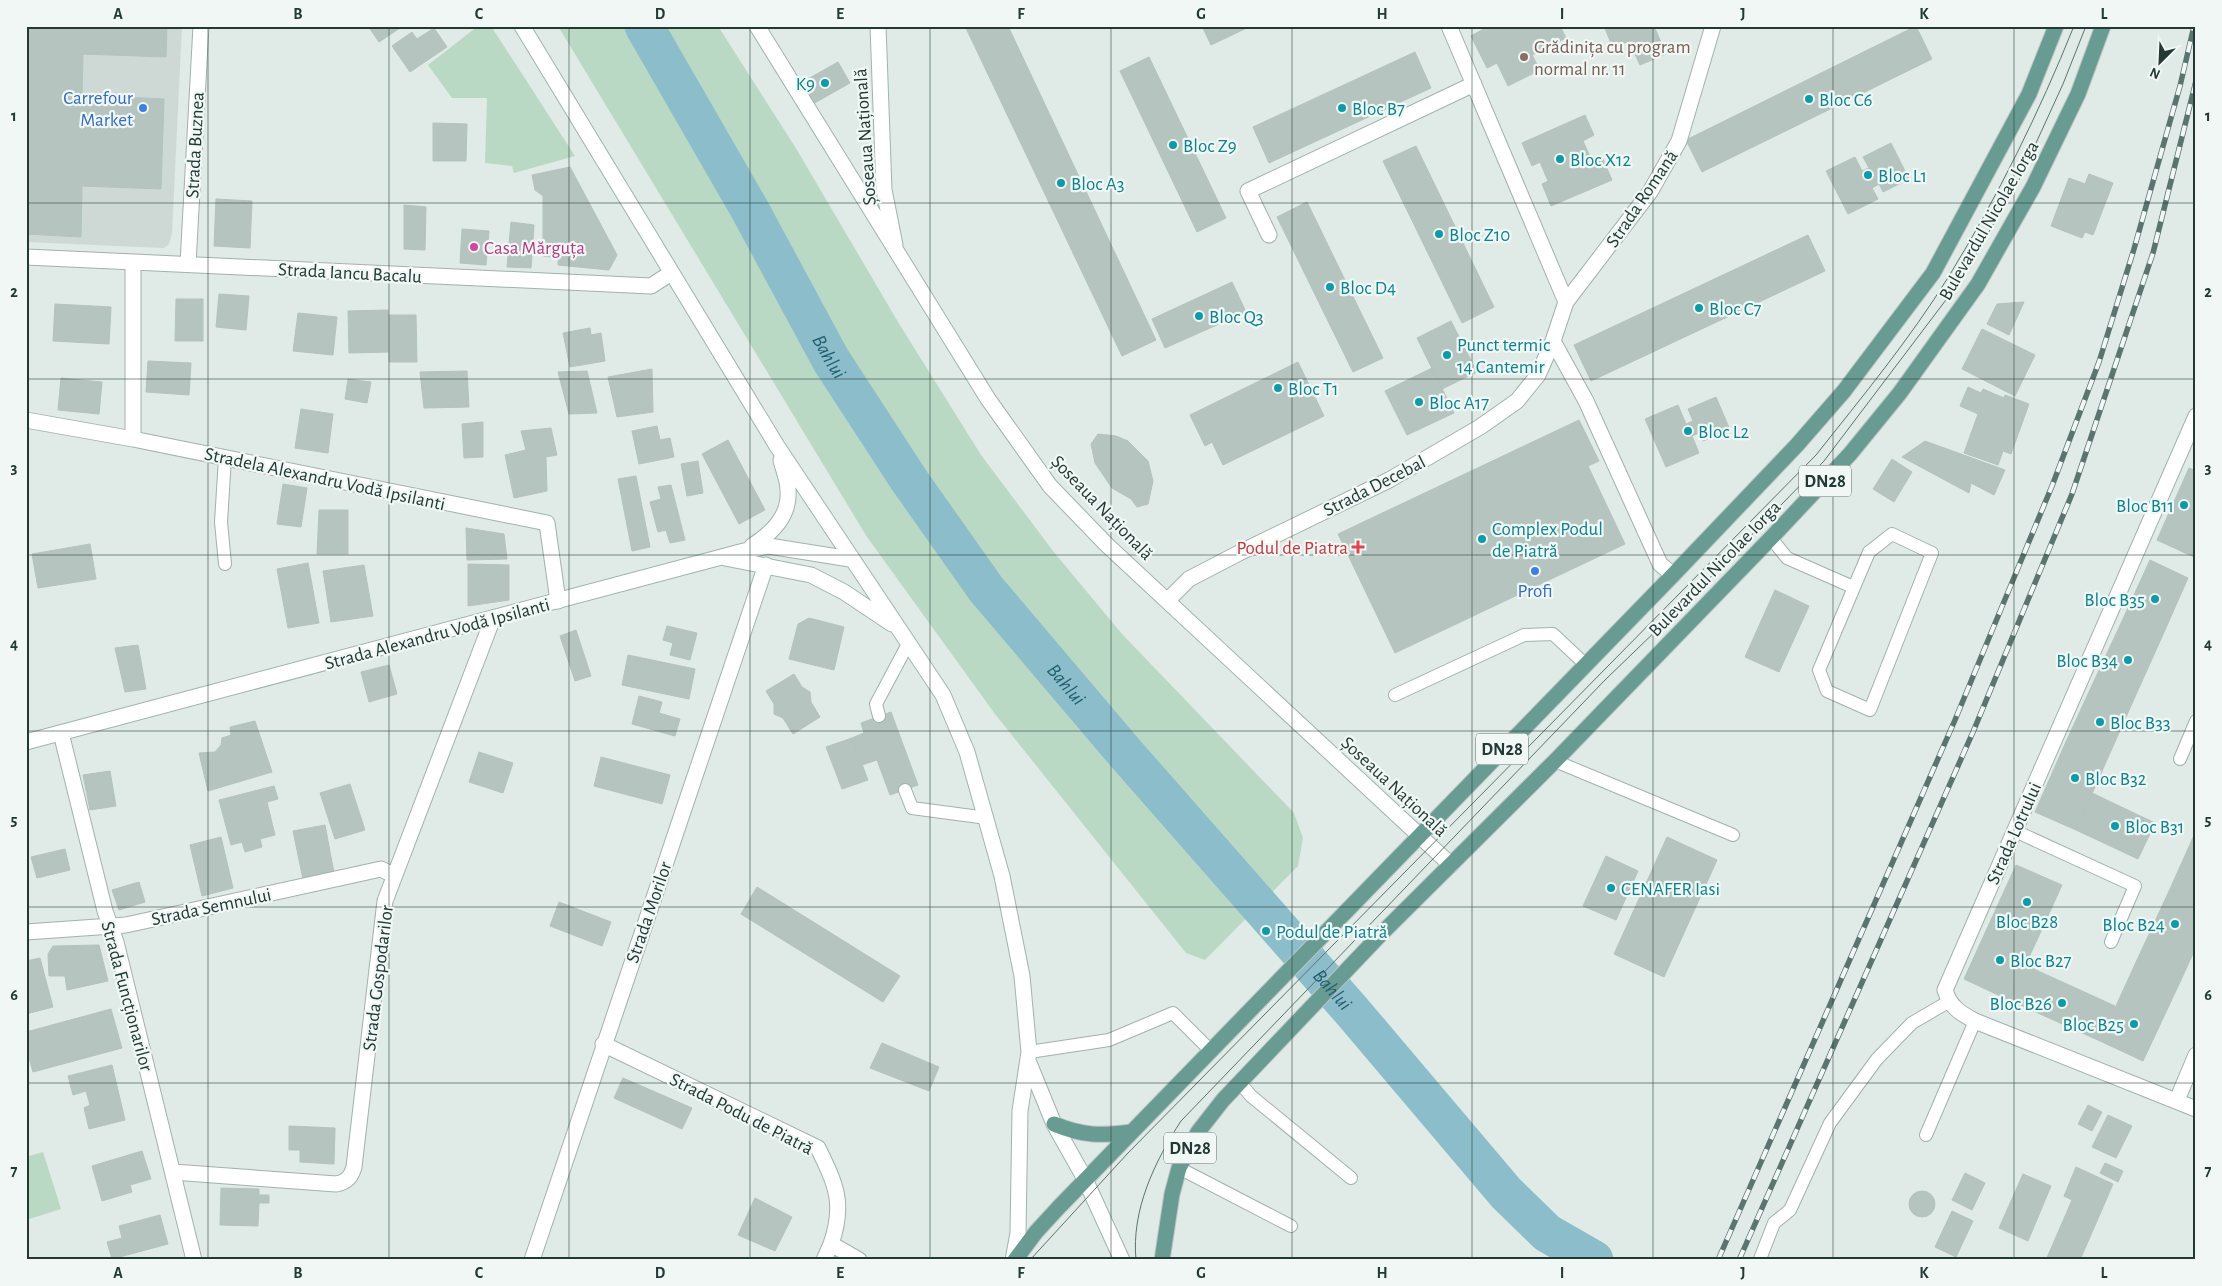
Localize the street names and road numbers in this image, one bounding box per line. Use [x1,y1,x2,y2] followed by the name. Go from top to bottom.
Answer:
[851,67,881,206] street label: Șoseaua Națională
[183,91,208,199] street label: Strada Buznea
[1936,138,2043,304] street label: Bulevardul Nicolae Iorga
[1603,147,1682,251] street label: Strada Romană
[278,260,423,287] street label: Strada Iancu Bacalu
[203,445,447,514] street label: Stradela Alexandru Vodă Ipsilanti
[1047,452,1157,565] street label: Șoseaua Națională
[1321,452,1429,520] street label: Strada Decebal
[1799,466,1851,496] road number: DN28
[1646,497,1785,641] street label: Bulevardul Nicolae Iorga
[323,595,552,674] street label: Strada Alexandru Vodă Ipsilanti
[1337,733,1451,842] street label: Șoseaua Națională
[1476,734,1528,764] road number: DN28
[1983,780,2045,887] street label: Strada Lotrului
[623,859,676,966] street label: Strada Morilor
[150,885,273,929] street label: Strada Semnului
[360,904,397,1052] street label: Strada Gospodarilor
[96,919,156,1074] street label: Strada Funcționarilor
[666,1070,816,1159] street label: Strada Podu de Piatră
[1164,1132,1216,1164] road number: DN28

